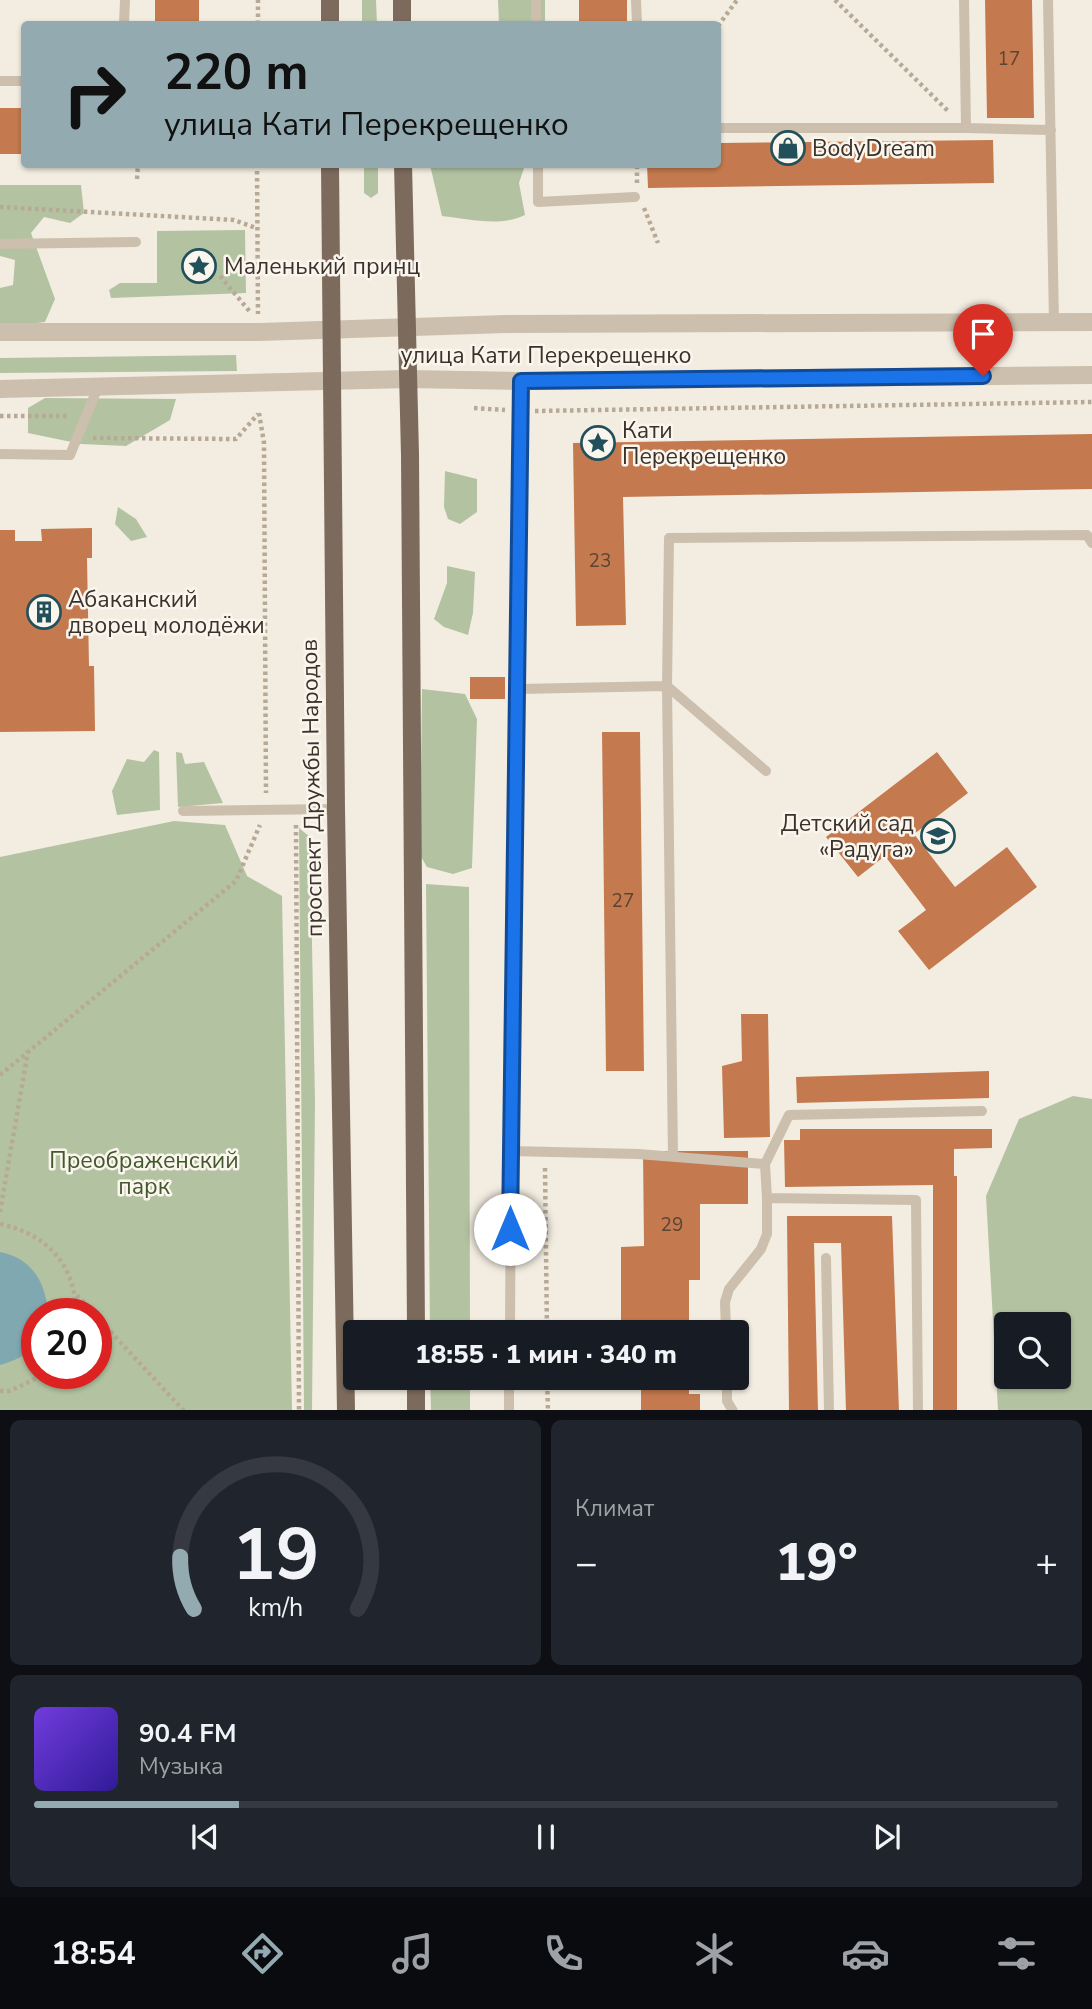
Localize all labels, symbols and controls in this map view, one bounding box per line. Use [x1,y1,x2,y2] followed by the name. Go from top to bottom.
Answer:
[164,39,308,106] text: 220 m
[998,46,1020,72] house number: 17
[49,49,140,140] icon: right
[164,103,569,146] text: улица Кати Перекрещенко
[769,129,807,167] shop icon: BodyDream
[812,133,935,164] place label: BodyDream
[180,247,218,285] place icon: Маленький принц
[224,251,420,282] place label: Маленький принц
[953,304,1013,376] pin
[964,315,1002,353] icon: arrive
[401,340,691,371] street label: улица Кати Перекрещенко
[622,415,786,472] place label: Кати Перекрещенко
[579,424,617,462] place icon: Кати Перекрещенко
[589,548,611,574] house number: 23
[68,584,265,641] place label: Абаканский дворец молодёжи
[25,593,63,631] building icon: Абаканский дворец молодёжи
[294,639,330,937] street label: проспект Дружбы Народов
[781,808,914,865] place label: Детский сад «Радуга»
[919,817,957,855] school or university icon: Детский сад «Радуга»
[612,888,634,914] house number: 27
[49,1145,239,1202] park label: Преображенский парк
[473,1192,547,1266] position arrow
[661,1212,683,1238] house number: 29
[21,1298,112,1389] speed limit sign: 20
[994,1312,1071,1389] map controls
[994,1312,1071,1389] button: search
[415,1337,677,1372] text: 18:55 · 1 мин · 340 m
[575,1493,654,1524] text: Климат
[232,1505,319,1605] text: 19
[775,1527,858,1598] text: 19°
[575,1538,598,1589] text: −
[1035,1538,1058,1589] text: +
[248,1590,303,1624] text: km/h
[139,1716,236,1751] text: 90.4 FM
[139,1751,223,1782] text: Музыка
[186,1818,224,1856] icon: previous
[527,1818,565,1856] icon: pause
[868,1818,906,1856] icon: next
[238,1929,287,1978] icon: directions
[388,1929,437,1978] icon: music
[539,1929,588,1978] icon: phone
[690,1929,739,1978] icon: climate
[841,1929,890,1978] icon: car
[992,1929,1041,1978] icon: filters
[51,1932,136,1975] text: 18:54

